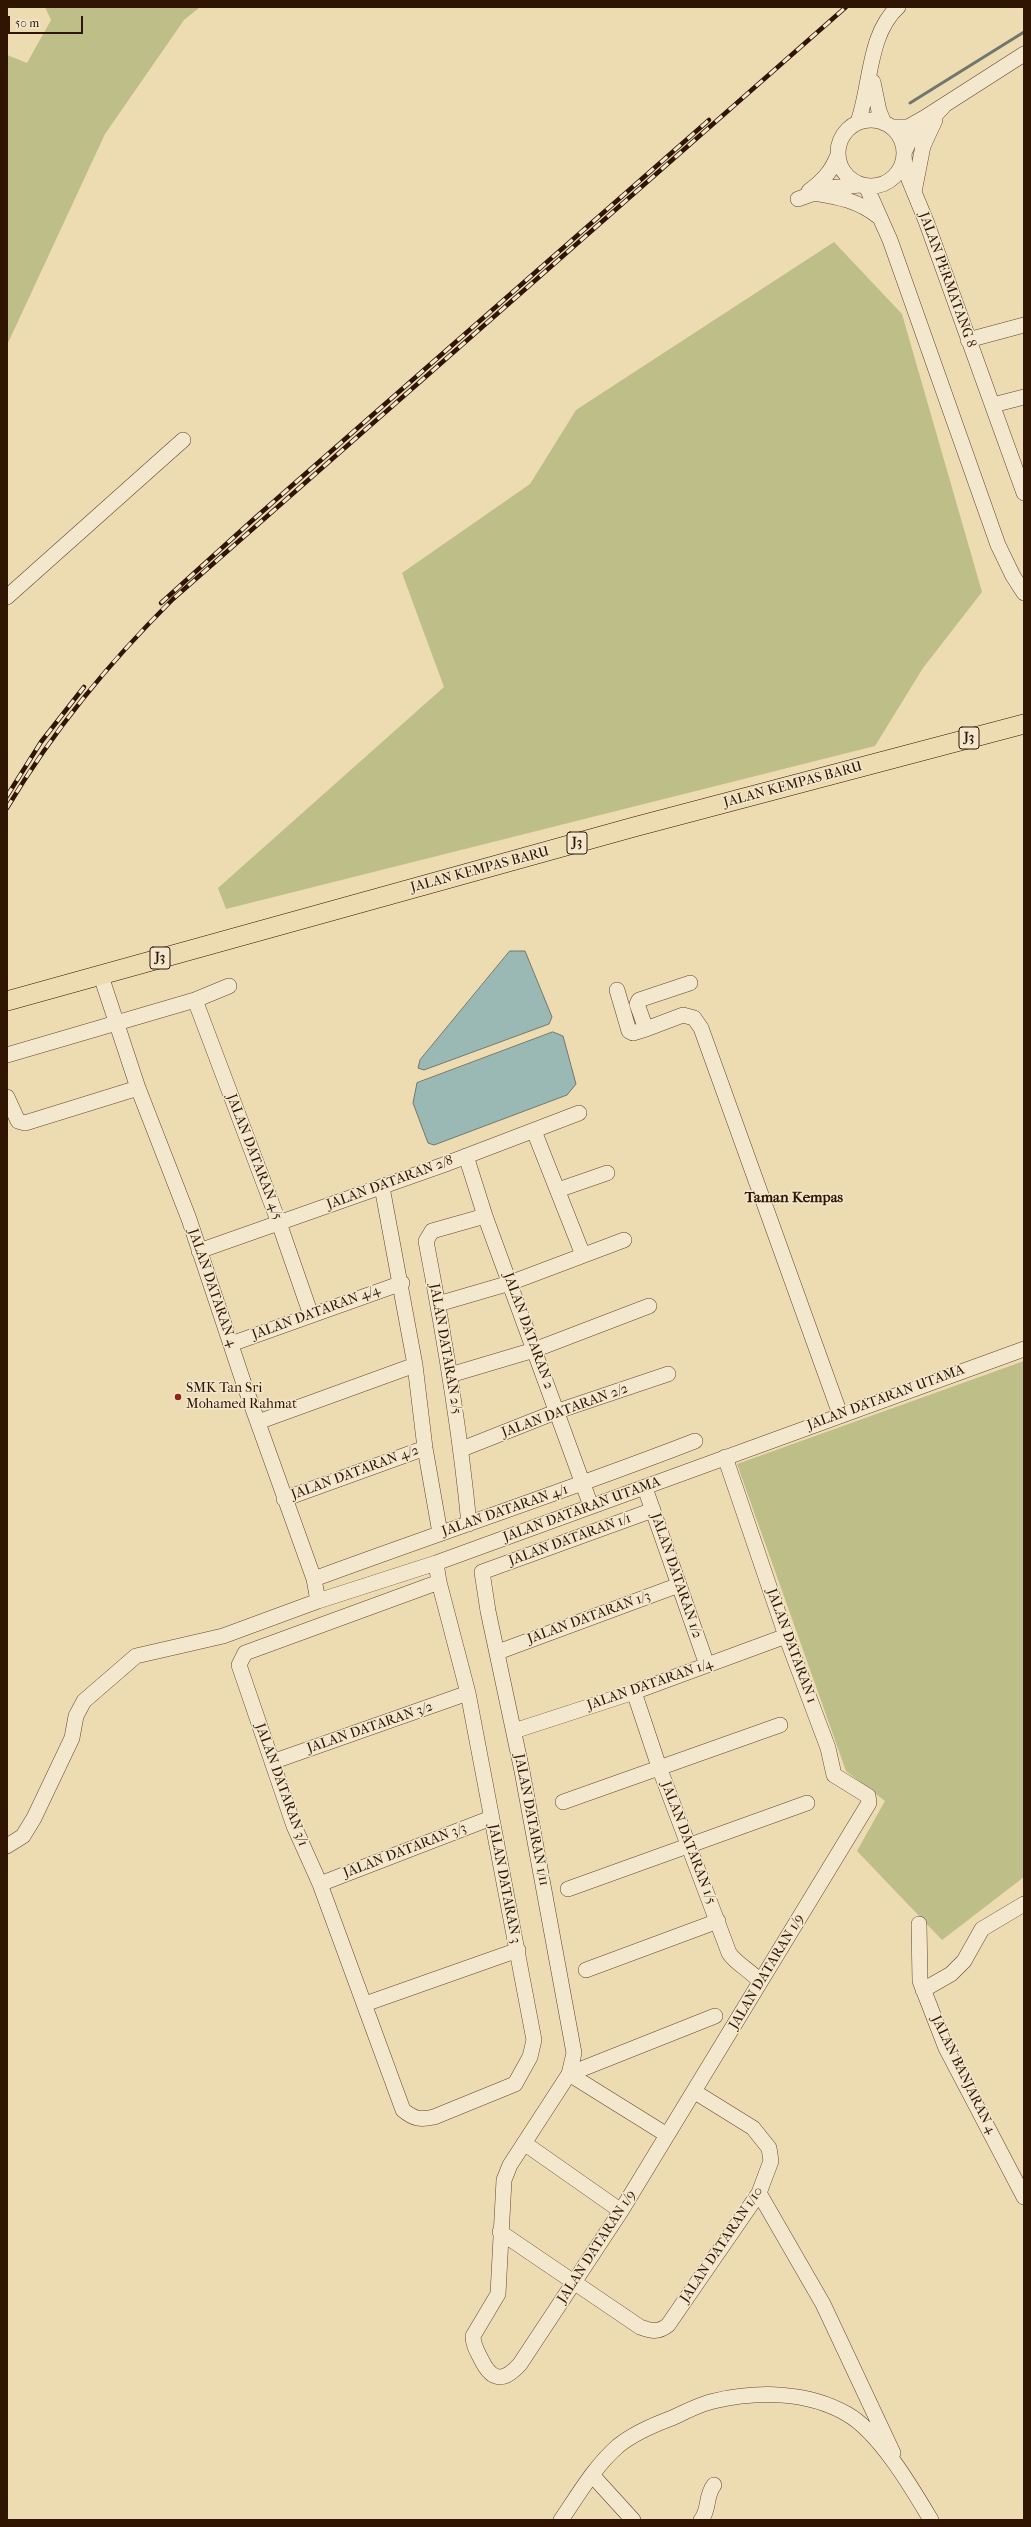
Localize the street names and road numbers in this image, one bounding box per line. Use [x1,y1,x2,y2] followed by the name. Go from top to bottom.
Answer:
[915,210,979,350] street label: JALAN PERMATANG 8
[959,727,979,749] road number: J3
[722,758,864,812] street label: JALAN KEMPAS BARU
[567,832,587,854] road number: J3
[409,843,551,897] street label: JALAN KEMPAS BARU
[150,947,170,969] road number: J3
[222,1092,286,1222] street label: JALAN DATARAN 4/5
[324,1152,456,1214] street label: JALAN DATARAN 2/8
[184,1227,240,1349] street label: JALAN DATARAN 4
[499,1270,557,1392] street label: JALAN DATARAN 2
[250,1282,382,1344] street label: JALAN DATARAN 4/4
[425,1282,465,1416] street label: JALAN DATARAN 2/5
[805,1362,967,1434] street label: JALAN DATARAN UTAMA
[499,1380,631,1442] street label: JALAN DATARAN 2/2
[289,1442,421,1504] street label: JALAN DATARAN 4/2
[501,1474,663,1546] street label: JALAN DATARAN UTAMA
[440,1482,570,1540] street label: JALAN DATARAN 4/1
[506,1510,634,1570] street label: JALAN DATARAN 1/1
[647,1511,705,1641] street label: JALAN DATARAN 1/2
[762,1586,820,1706] street label: JALAN DATARAN 1
[525,1588,653,1648] street label: JALAN DATARAN 1/3
[585,1656,715,1714] street label: JALAN DATARAN 1/4
[305,1699,435,1757] street label: JALAN DATARAN 3/2
[251,1721,311,1849] street label: JALAN DATARAN 3/1
[510,1753,552,1887] street label: JALAN DATARAN 1/11
[657,1779,719,1907] street label: JALAN DATARAN 1/5
[341,1820,469,1882] street label: JALAN DATARAN 3/3
[484,1823,524,1945] street label: JALAN DATARAN 3
[726,1911,808,2033] street label: JALAN DATARAN 1/9
[927,2013,999,2137] street label: JALAN BANJARAN 4
[677,2184,767,2306] street label: JALAN DATARAN 1/10
[554,2187,640,2307] street label: JALAN DATARAN 1/9

